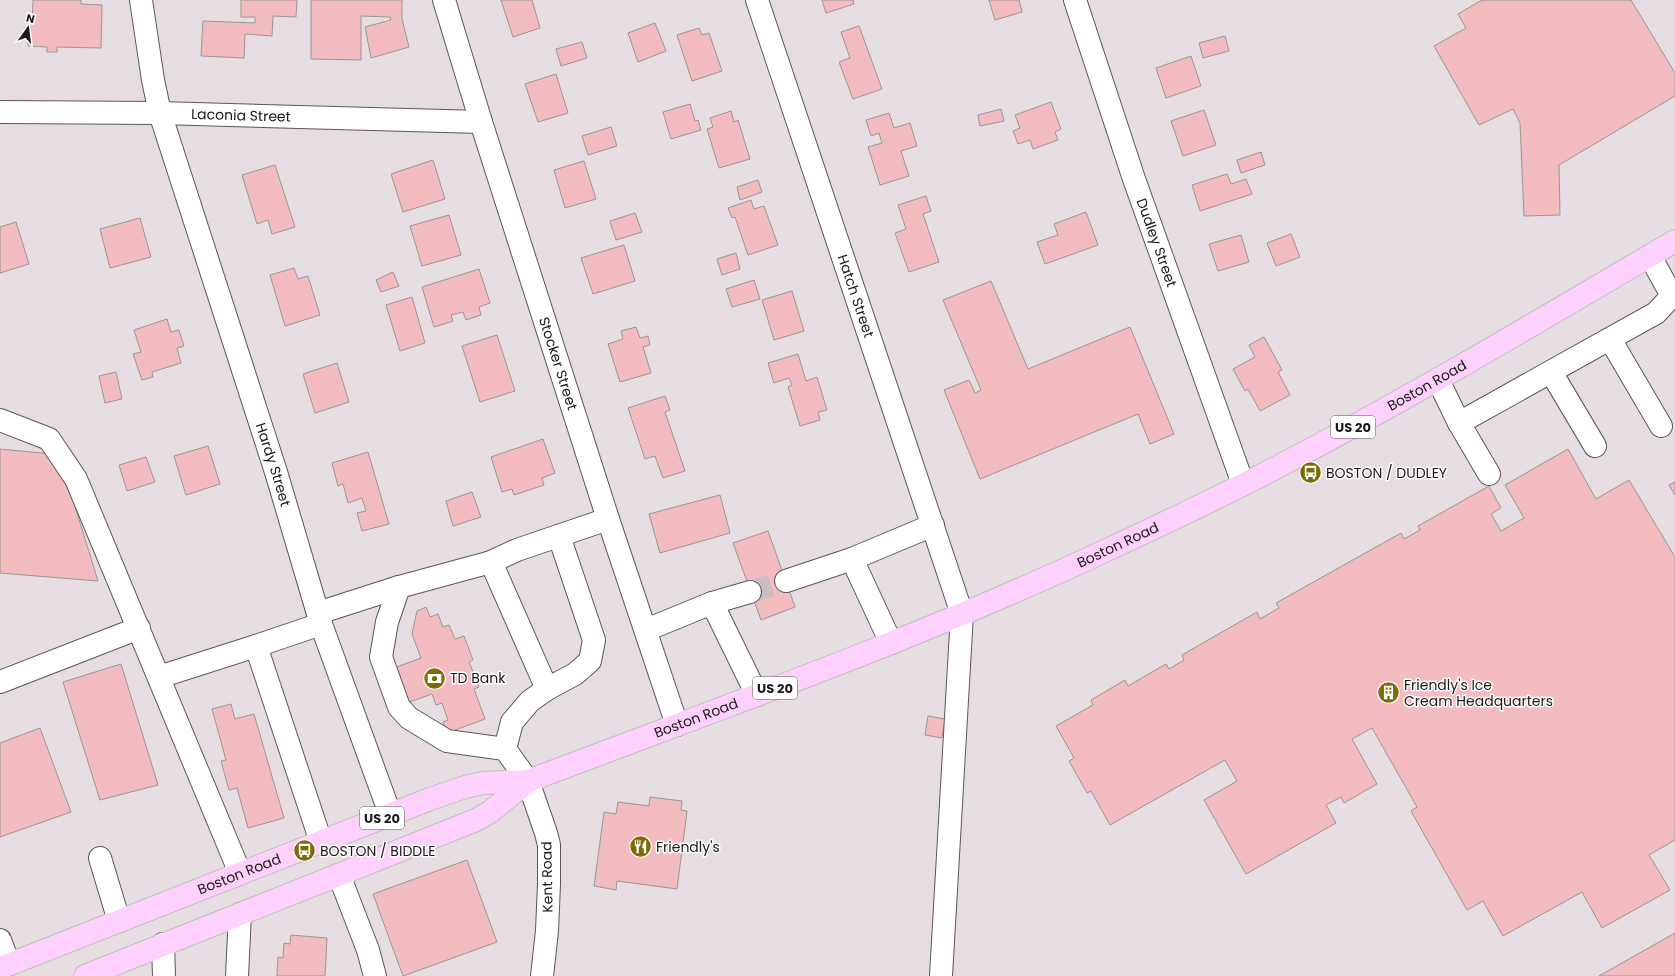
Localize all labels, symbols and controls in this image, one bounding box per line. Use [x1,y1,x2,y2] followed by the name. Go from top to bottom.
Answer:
[8,8,48,48] north arrow
[24,10,36,27] text: N
[191,104,291,127] street label: Laconia Street
[1132,195,1182,290] street label: Dudley Street
[833,252,879,340] street label: Hatch Street
[534,314,583,413] street label: Stocker Street
[1384,355,1470,416] street label: Boston Road
[1331,416,1375,438] road number: US 20
[251,420,296,509] street label: Hardy Street
[1298,460,1324,486] bus stop icon: BOSTON / DUDLEY
[1326,463,1447,483] place label: BOSTON / DUDLEY
[1074,517,1162,573] street label: Boston Road
[422,665,448,691] bank icon: TD Bank
[450,668,506,688] place label: TD Bank
[1404,675,1553,711] place label: Friendly's Ice Cream Headquarters
[753,677,797,699] road number: US 20
[1376,680,1402,706] building icon: Friendly's Ice Cream Headquarters
[651,693,741,743] street label: Boston Road
[360,807,404,829] road number: US 20
[628,834,654,860] restaurant icon: Friendly's
[656,837,720,857] place label: Friendly's
[291,838,317,864] bus stop icon: BOSTON / BIDDLE
[320,841,435,861] place label: BOSTON / BIDDLE
[536,841,558,913] street label: Kent Road
[195,849,284,899] street label: Boston Road

